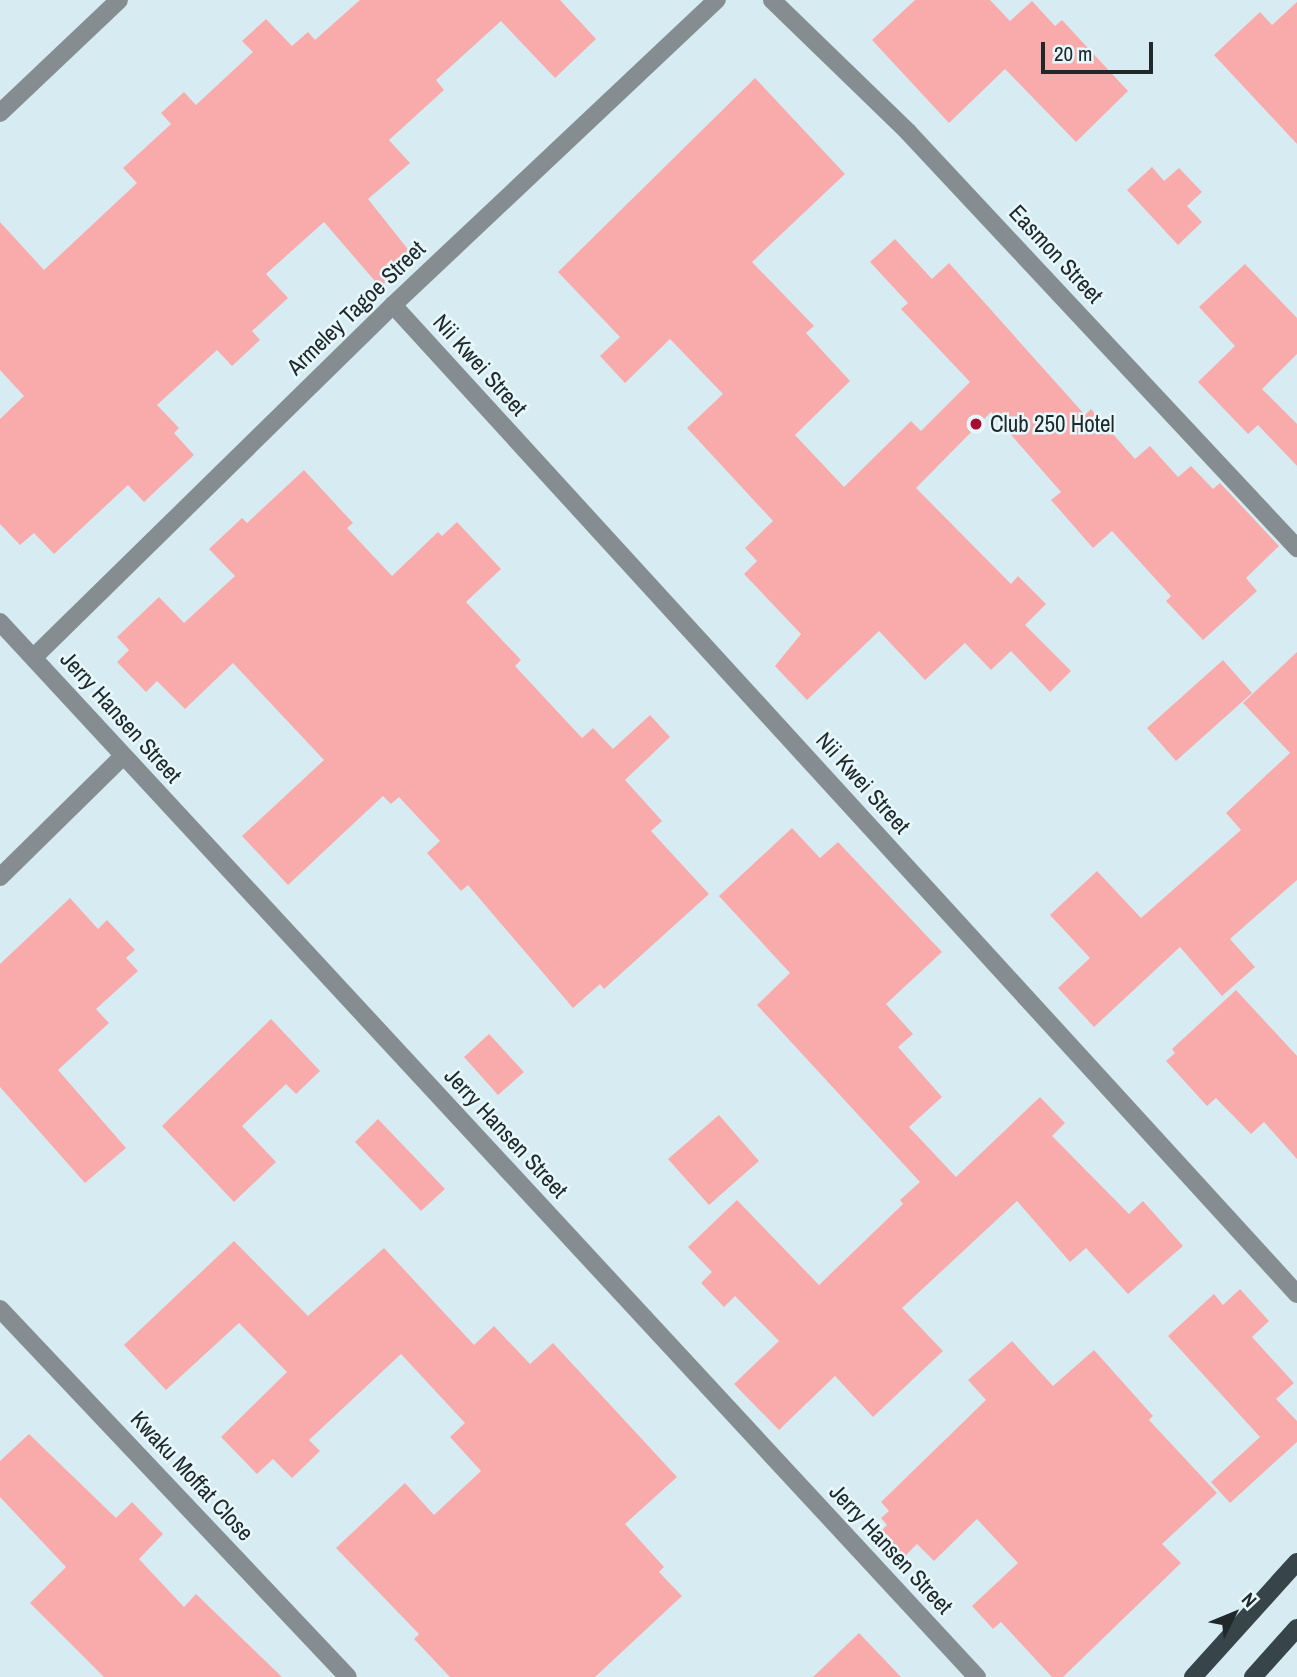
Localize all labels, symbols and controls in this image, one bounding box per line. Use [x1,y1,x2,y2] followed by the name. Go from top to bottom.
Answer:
[1045,28,1157,72] scale bar
[1054,39,1092,68] text: 20 m
[1003,199,1109,309] street label: Easmon Street
[281,235,431,381] street label: Armeley Tagoe Street
[427,309,533,421] street label: Nii Kwei Street
[990,410,1115,438] place label: Club 250 Hotel
[968,416,984,432] marker: Club 250 Hotel
[55,645,187,789] street label: Jerry Hansen Street
[810,727,916,839] street label: Nii Kwei Street
[439,1062,573,1204] street label: Jerry Hansen Street
[125,1405,259,1547] street label: Kwaku Moffat Close
[824,1478,958,1620] street label: Jerry Hansen Street
[1199,1579,1269,1649] north arrow
[1236,1587,1263,1613] text: N

